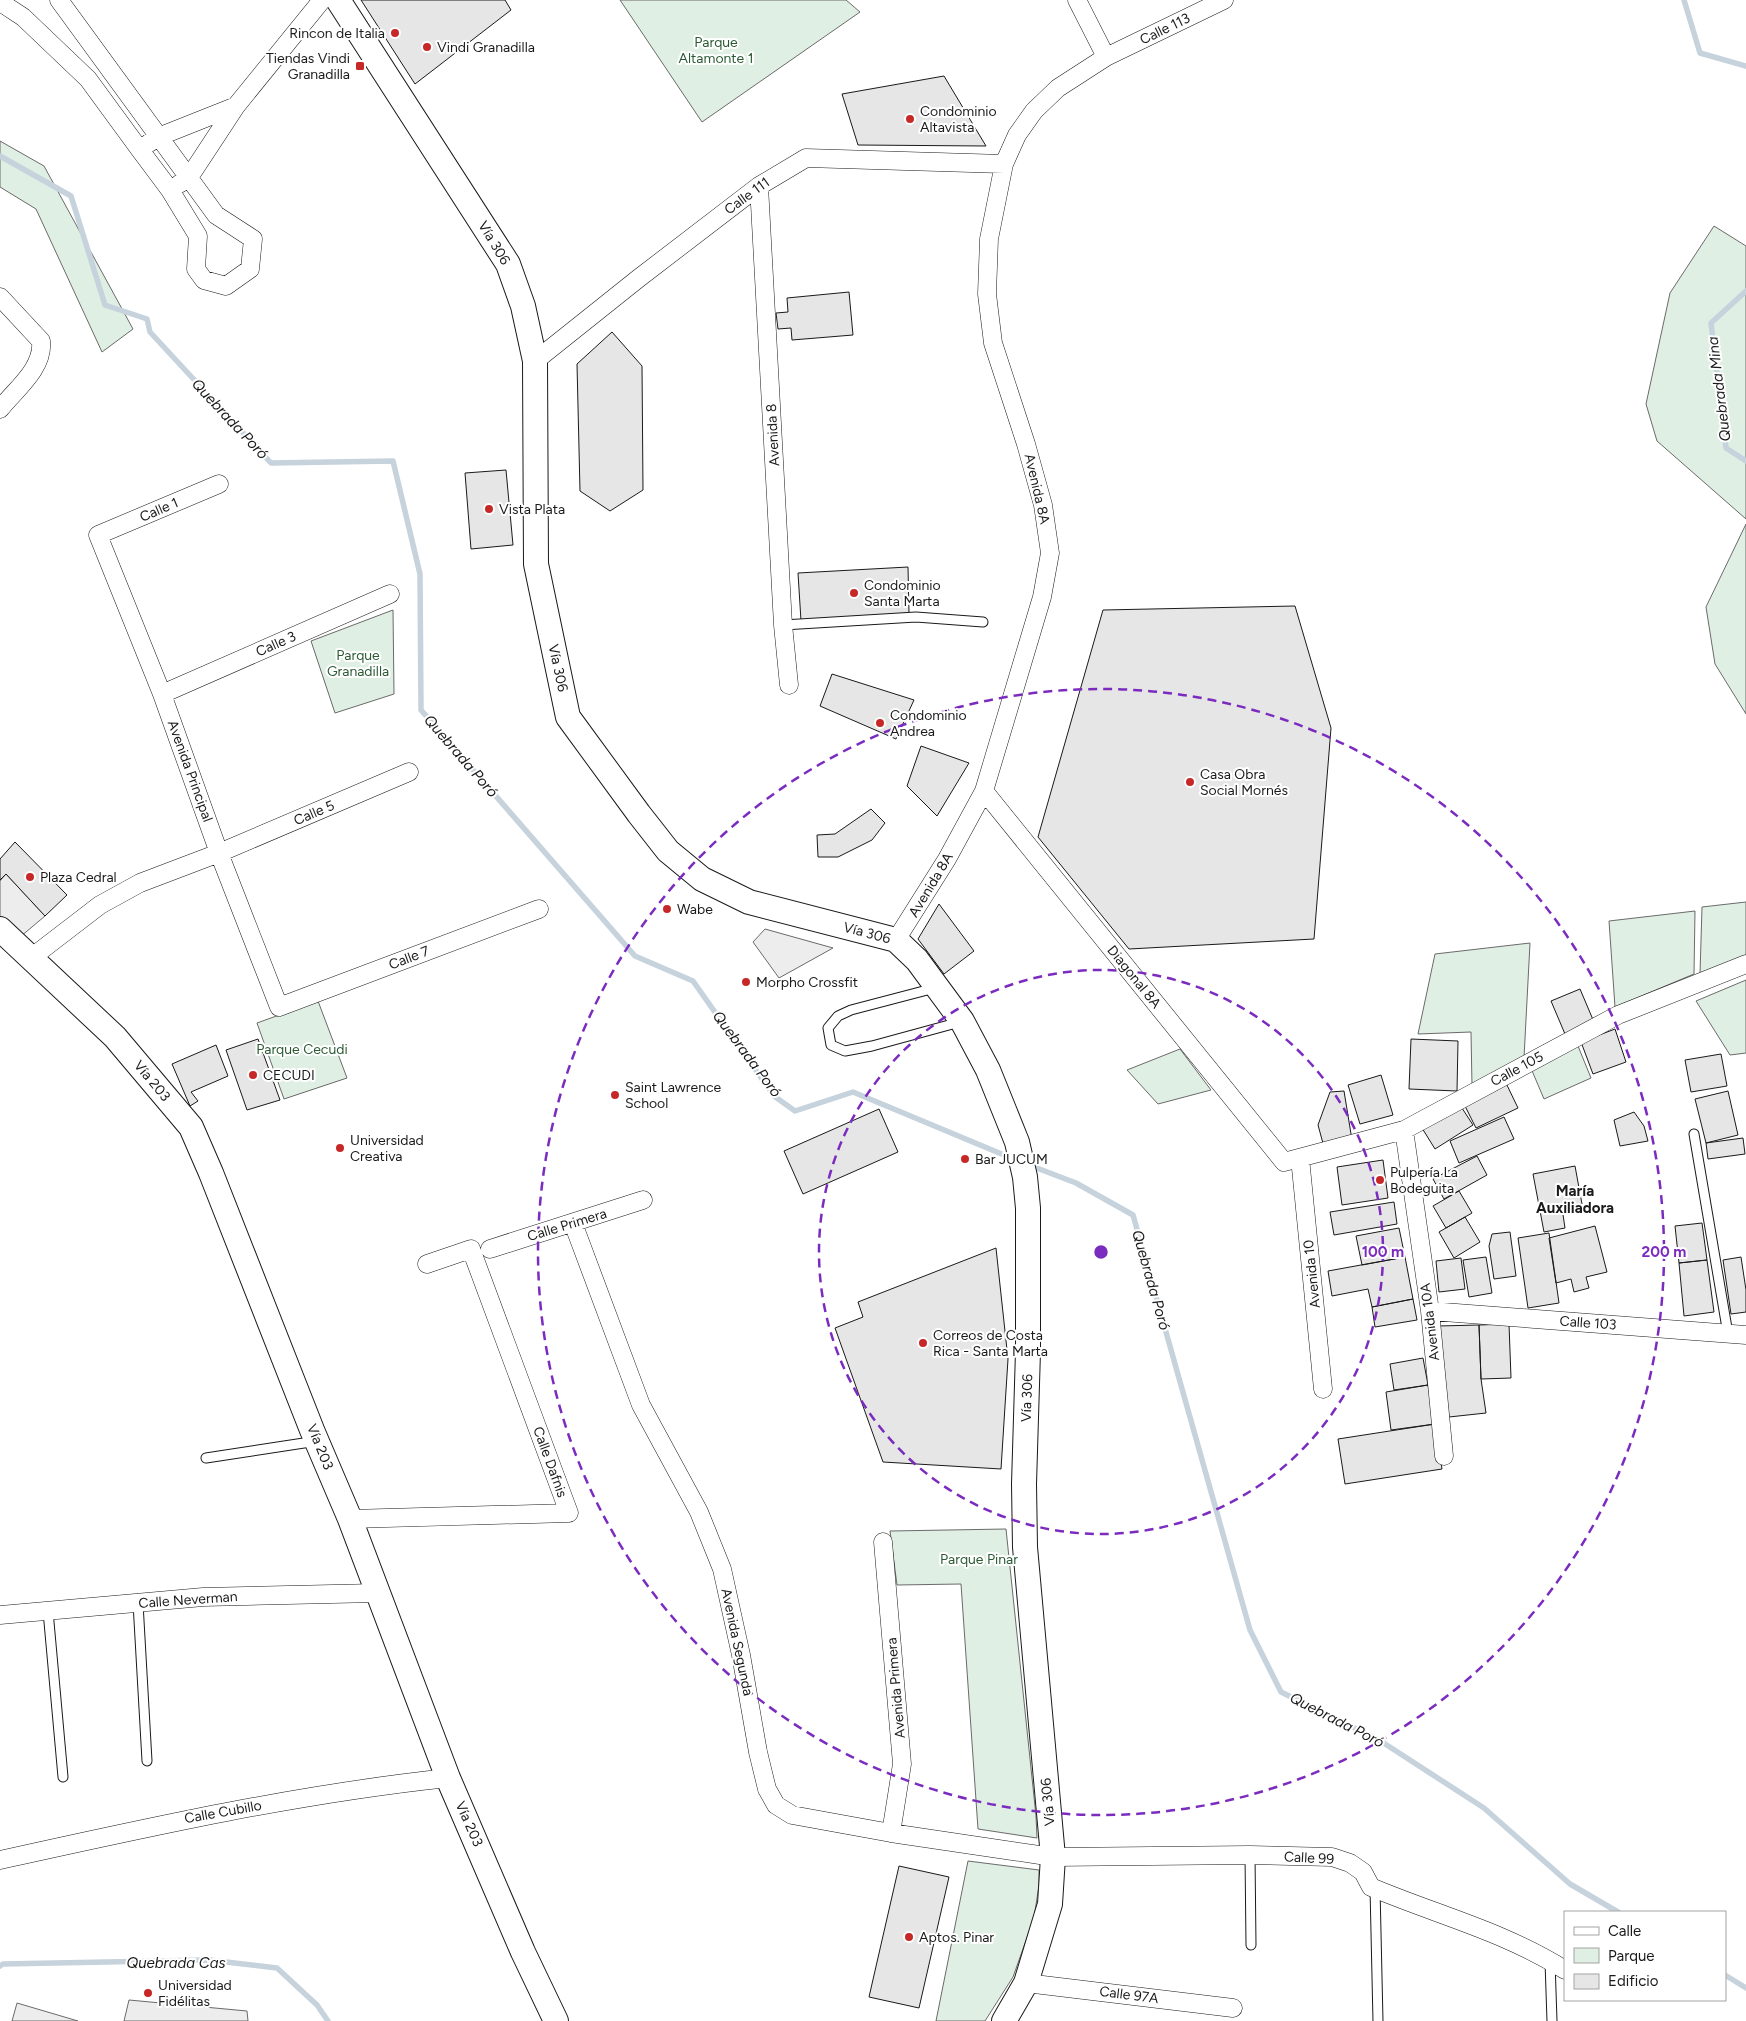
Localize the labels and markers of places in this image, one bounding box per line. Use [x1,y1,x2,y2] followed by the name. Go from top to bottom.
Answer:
[289,25,385,42] place label: Rincon de Italia
[389,27,401,39] marker: Rincon de Italia
[437,39,535,56] place label: Vindi Granadilla
[421,41,433,53] marker: Vindi Granadilla
[266,50,350,83] place label: Tiendas Vindi Granadilla
[354,60,366,72] marker: Tiendas Vindi Granadilla
[920,103,997,136] place label: Condominio Altavista
[904,113,916,125] marker: Condominio Altavista
[499,501,565,518] place label: Vista Plata
[483,503,495,515] marker: Vista Plata
[864,577,941,610] place label: Condominio Santa Marta
[848,587,860,599] marker: Condominio Santa Marta
[890,707,967,740] place label: Condominio Andrea
[874,717,886,729] marker: Condominio Andrea
[1200,766,1288,799] place label: Casa Obra Social Mornés
[1184,776,1196,788] marker: Casa Obra Social Mornés
[40,869,117,886] place label: Plaza Cedral
[24,871,36,883] marker: Plaza Cedral
[677,901,713,918] place label: Wabe
[661,903,673,915] marker: Wabe
[756,974,858,991] place label: Morpho Crossfit
[740,976,752,988] marker: Morpho Crossfit
[263,1067,315,1084] place label: CECUDI
[247,1069,259,1081] marker: CECUDI
[625,1079,722,1112] place label: Saint Lawrence School
[609,1089,621,1101] marker: Saint Lawrence School
[350,1132,424,1165] place label: Universidad Creativa
[334,1142,346,1154] marker: Universidad Creativa
[975,1151,1048,1168] place label: Bar JUCUM
[959,1153,971,1165] marker: Bar JUCUM
[1390,1164,1458,1197] place label: Pulpería La Bodeguita
[1374,1174,1386,1186] marker: Pulpería La Bodeguita
[1092,1243,1110,1261] centre of rings
[933,1327,1048,1360] place label: Correos de Costa Rica - Santa Marta
[917,1337,929,1349] marker: Correos de Costa Rica - Santa Marta
[919,1929,994,1946] place label: Aptos. Pinar
[903,1931,915,1943] marker: Aptos. Pinar
[158,1977,232,2010] place label: Universidad Fidélitas
[142,1987,154,1999] marker: Universidad Fidélitas

